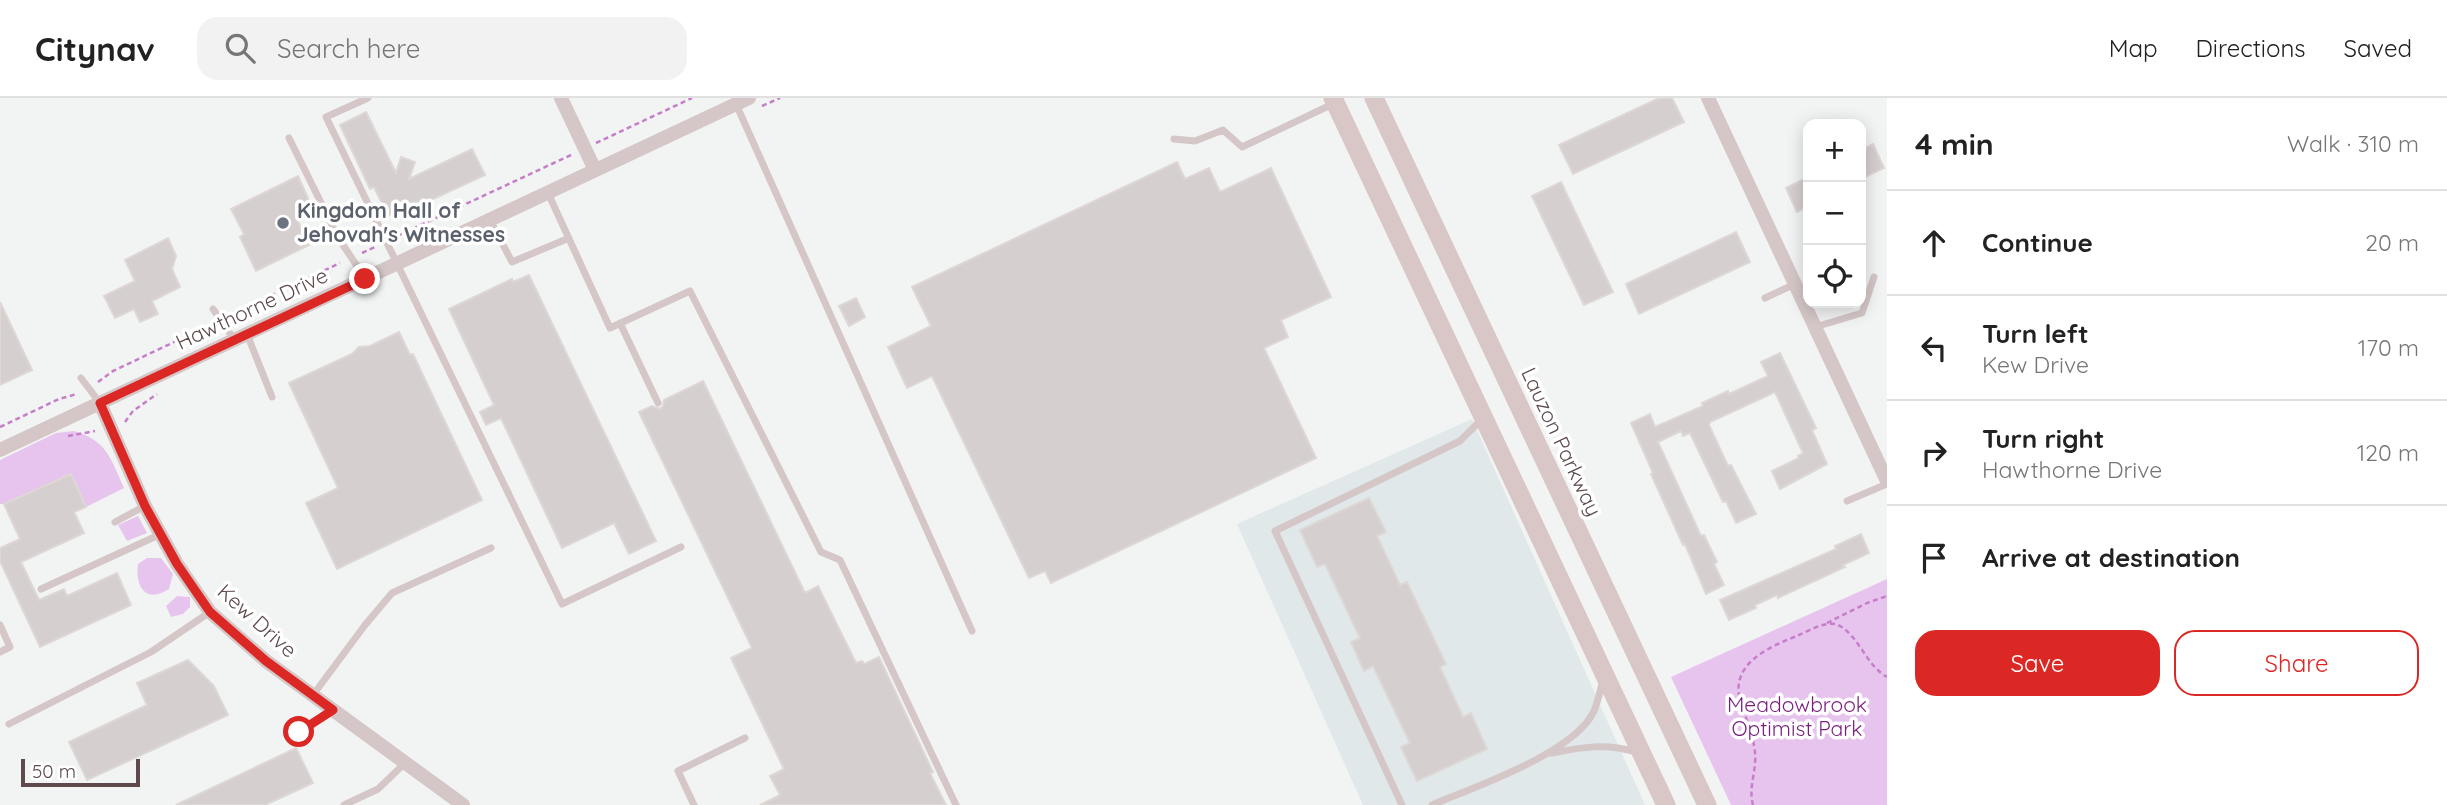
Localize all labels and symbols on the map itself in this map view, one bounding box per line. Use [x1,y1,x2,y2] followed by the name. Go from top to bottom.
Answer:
[297,197,505,247] place label: Kingdom Hall of Jehovah's Witnesses
[275,215,291,231] marker: Kingdom Hall of Jehovah's Witnesses
[171,262,332,355] street label: Hawthorne Drive
[349,263,380,294] route end
[1516,363,1608,520] street label: Lauzon Parkway
[213,578,303,663] street label: Kew Drive
[1727,691,1867,741] park label: Meadowbrook Optimist Park
[283,716,314,747] route start
[21,756,140,788] scale bar

